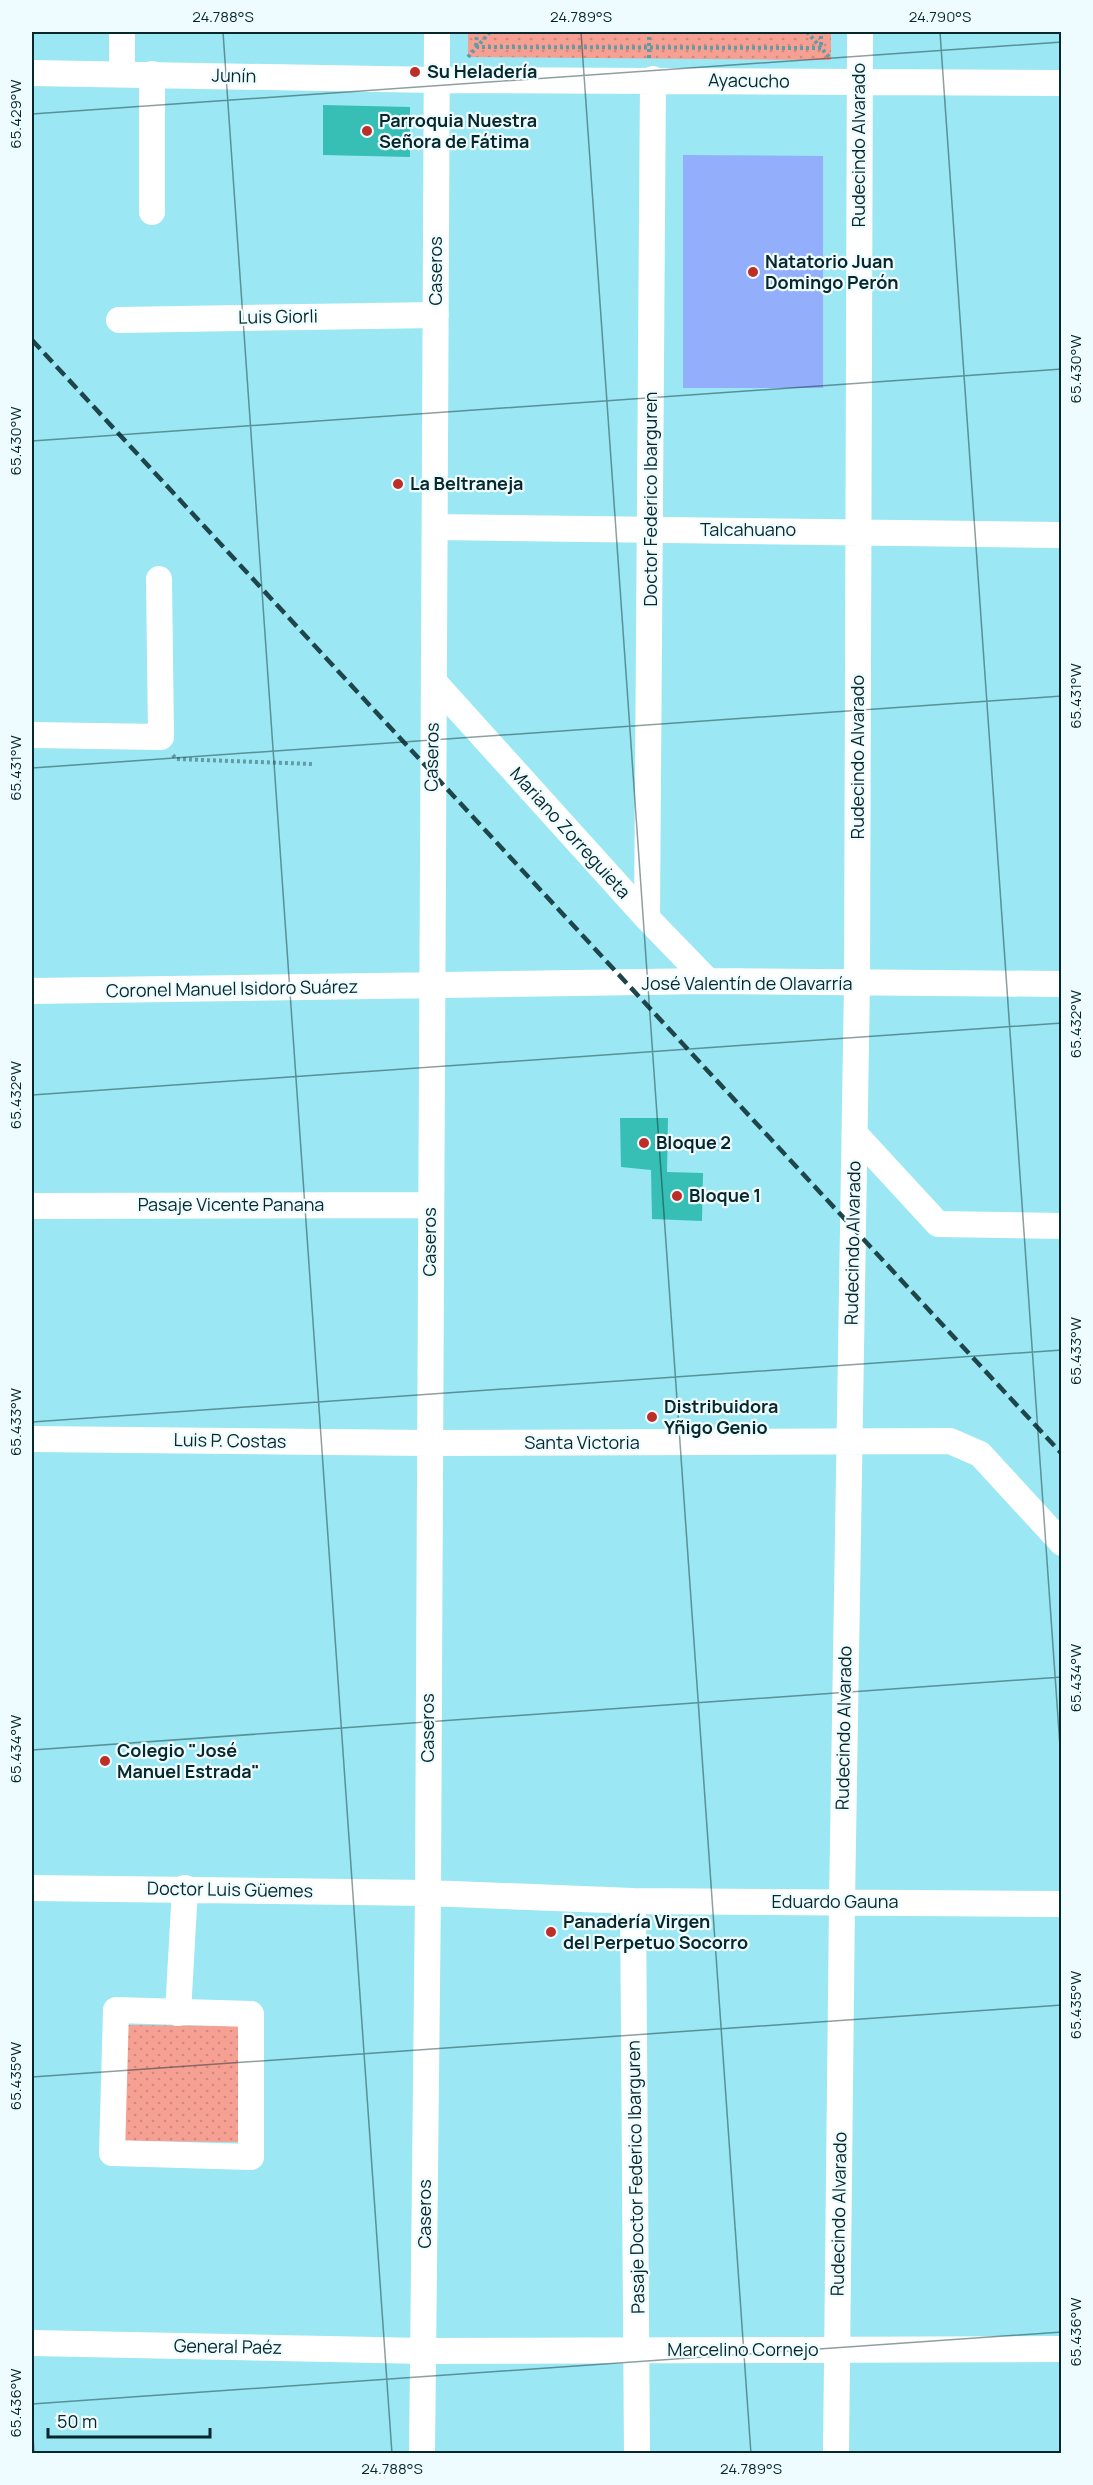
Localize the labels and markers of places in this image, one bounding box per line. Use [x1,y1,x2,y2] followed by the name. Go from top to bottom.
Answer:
[427,59,537,83] place label: Su Heladería
[408,65,422,79] marker: Su Heladería
[379,108,537,153] place label: Parroquia Nuestra Señora de Fátima
[360,124,374,138] marker: Parroquia Nuestra Señora de Fátima
[765,249,899,294] place label: Natatorio Juan Domingo Perón
[746,265,760,279] marker: Natatorio Juan Domingo Perón
[410,471,523,495] place label: La Beltraneja
[391,477,405,491] marker: La Beltraneja
[656,1130,731,1154] place label: Bloque 2
[637,1136,651,1150] marker: Bloque 2
[689,1183,761,1207] place label: Bloque 1
[670,1189,684,1203] marker: Bloque 1
[664,1394,778,1439] place label: Distribuidora Yñigo Genio
[645,1410,659,1424] marker: Distribuidora Yñigo Genio
[117,1738,260,1783] place label: Colegio "José Manuel Estrada"
[98,1754,112,1768] marker: Colegio "José Manuel Estrada"
[563,1909,748,1954] place label: Panadería Virgen del Perpetuo Socorro
[544,1925,558,1939] marker: Panadería Virgen del Perpetuo Socorro

